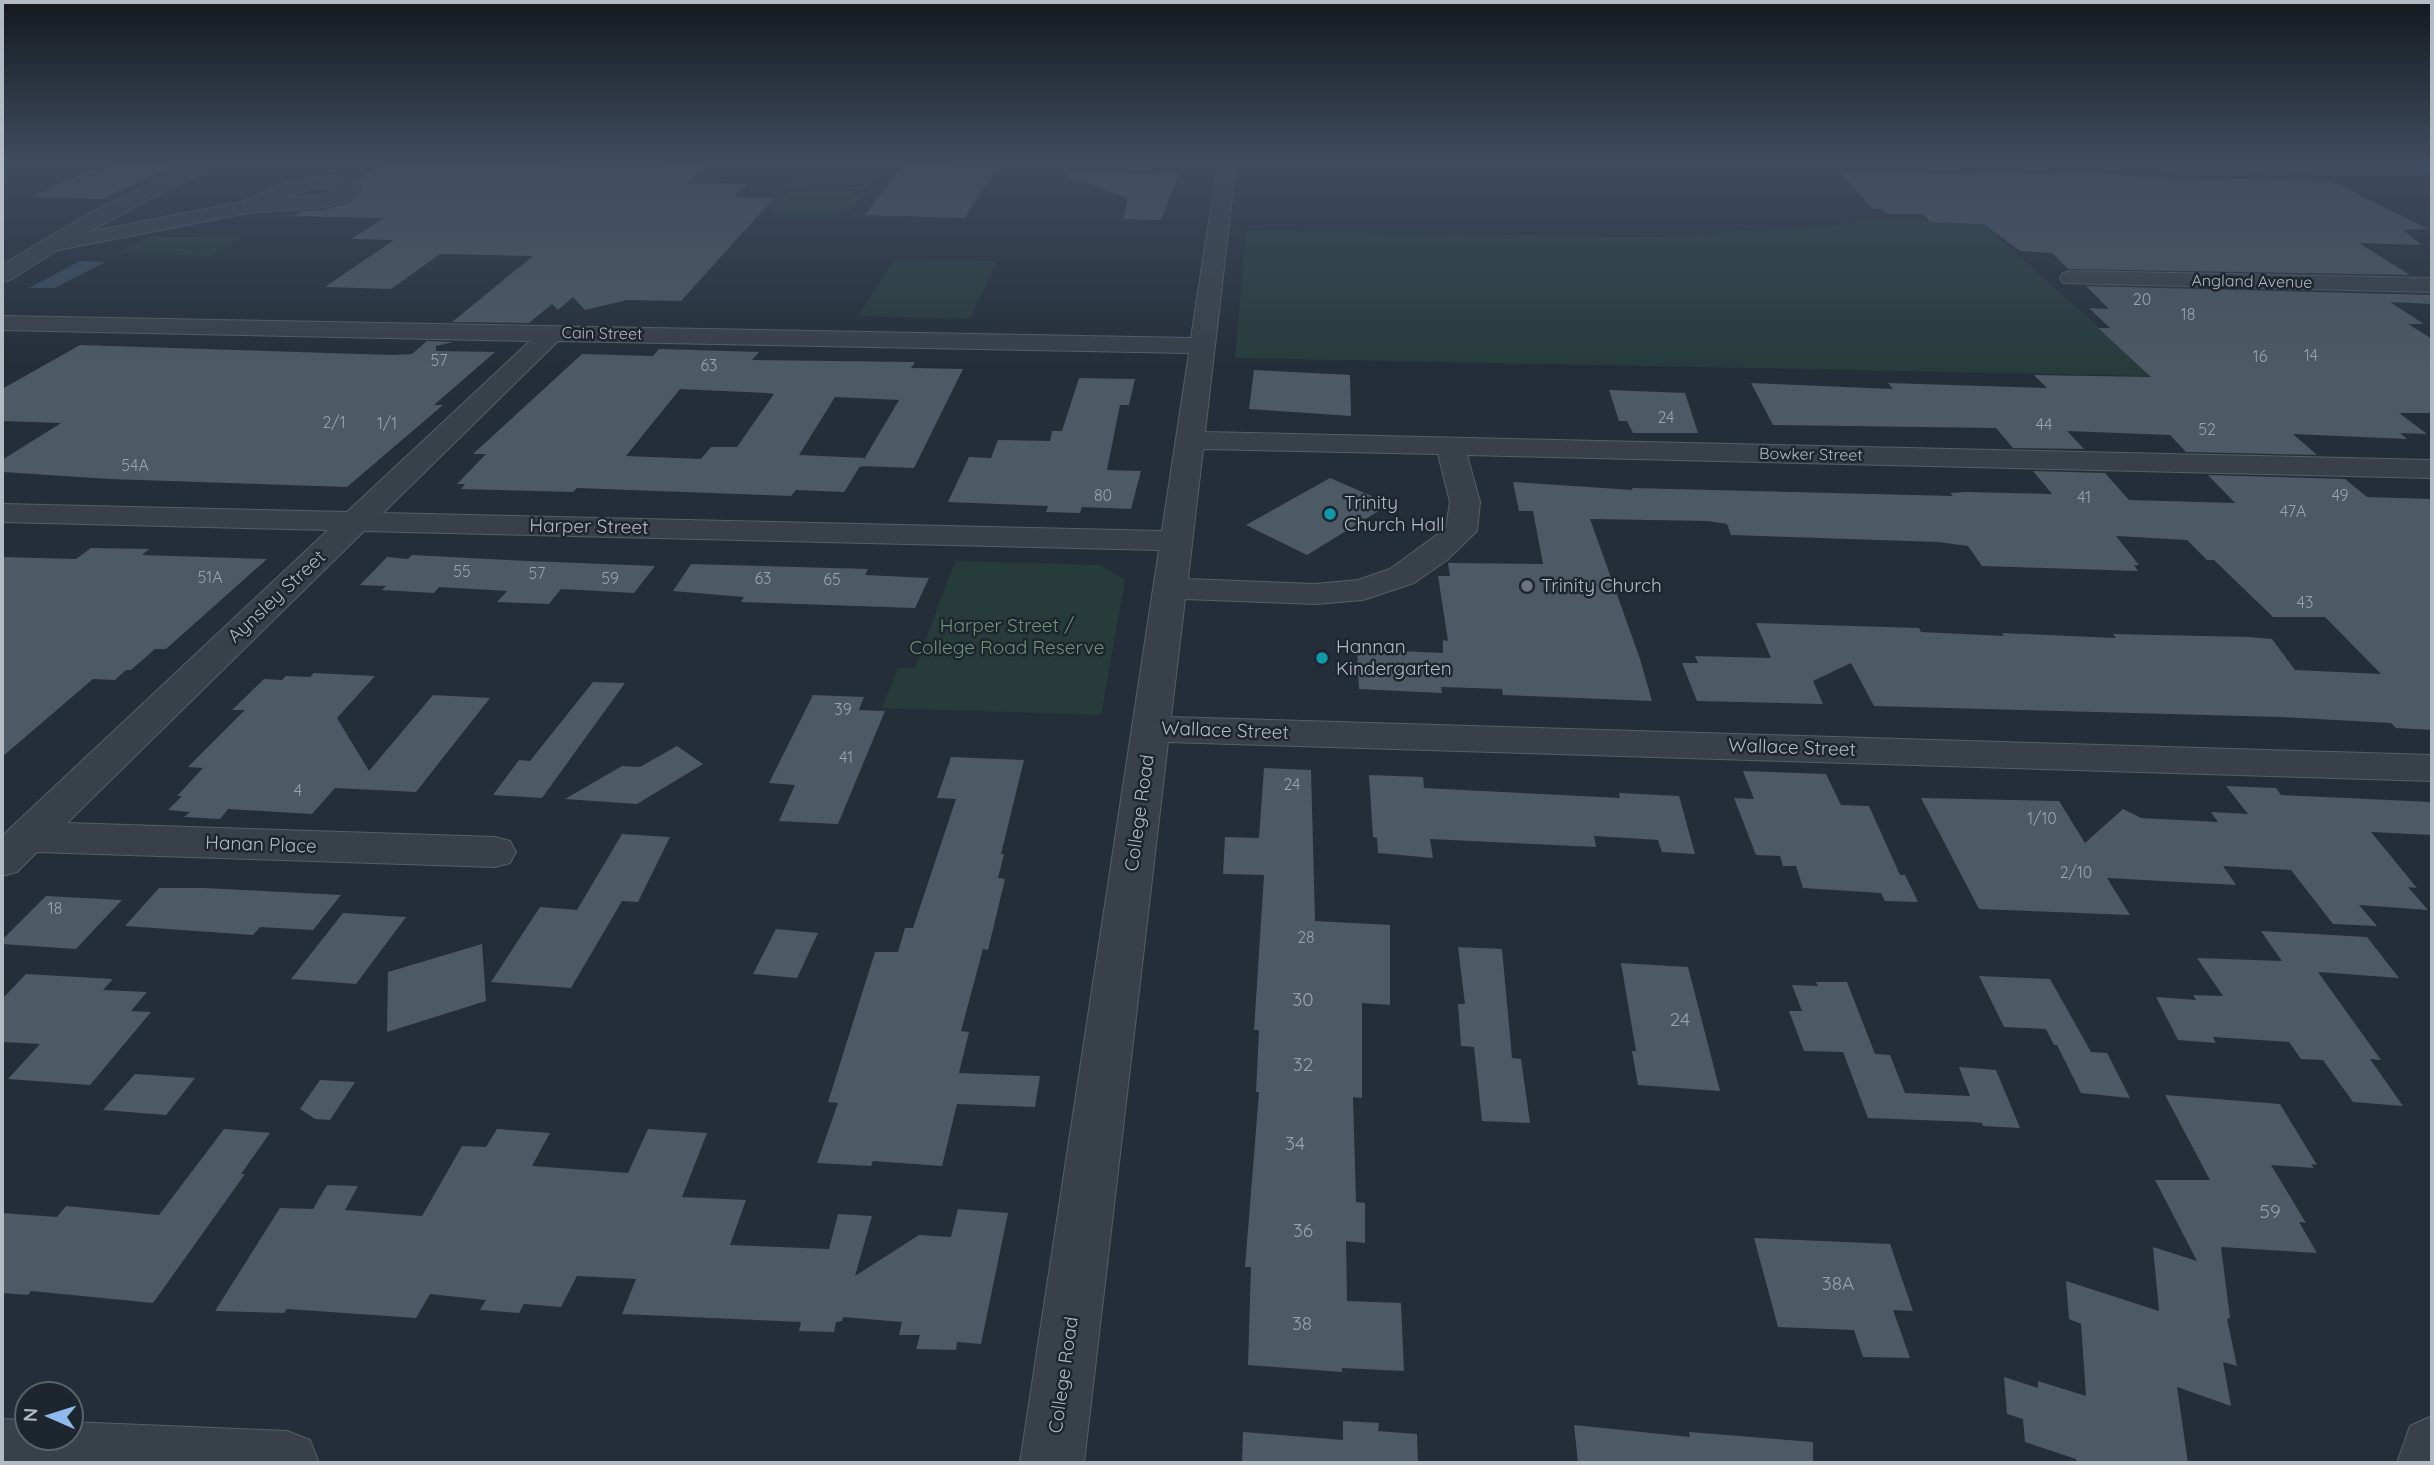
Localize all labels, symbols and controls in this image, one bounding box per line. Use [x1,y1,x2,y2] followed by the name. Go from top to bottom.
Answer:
[2191,271,2313,293] street label: Angland Avenue
[2133,290,2151,310] house number: 20
[2181,305,2195,325] house number: 18
[561,324,643,344] street label: Cain Street
[2304,346,2318,366] house number: 14
[2253,347,2267,367] house number: 16
[431,351,447,371] house number: 57
[701,356,717,376] house number: 63
[1657,408,1675,428] house number: 24
[322,413,346,433] house number: 2/1
[377,414,397,434] house number: 1/1
[2036,415,2052,435] house number: 44
[2198,420,2216,440] house number: 52
[1759,444,1863,466] street label: Bowker Street
[121,456,149,476] house number: 54A
[1094,486,1112,506] house number: 80
[2331,486,2349,506] house number: 49
[2077,488,2091,508] house number: 41
[1344,492,1445,536] place label: Trinity Church Hall
[2280,502,2306,522] house number: 47A
[1322,506,1338,522] marker: Trinity Church Hall
[529,515,649,539] street label: Harper Street
[223,546,331,648] street label: Aynsley Street
[453,562,471,582] house number: 55
[529,564,545,584] house number: 57
[198,568,222,588] house number: 51A
[601,569,619,589] house number: 59
[755,569,771,589] house number: 63
[823,570,841,590] house number: 65
[1541,575,1662,597] place label: Trinity Church
[1519,578,1535,594] marker: Trinity Church
[2297,593,2313,613] house number: 43
[910,615,1104,659] park label: Harper Street / College Road Reserve
[1336,636,1452,680] place label: Hannan Kindergarten
[1314,650,1330,666] marker: Hannan Kindergarten
[834,700,852,720] house number: 39
[1161,717,1289,745] street label: Wallace Street
[1728,734,1856,762] street label: Wallace Street
[839,748,853,768] house number: 41
[1121,753,1159,873] street label: College Road
[1283,775,1301,795] house number: 24
[294,781,302,801] house number: 4
[2027,809,2057,829] house number: 1/10
[205,832,317,858] street label: Hanan Place
[2060,863,2092,883] house number: 2/10
[48,899,62,919] house number: 18
[1297,928,1315,948] house number: 28
[1292,989,1314,1011] house number: 30
[1670,1009,1690,1031] house number: 24
[1293,1054,1313,1076] house number: 32
[1285,1133,1305,1155] house number: 34
[2260,1201,2280,1223] house number: 59
[1293,1220,1313,1242] house number: 36
[1822,1273,1854,1295] house number: 38A
[1292,1313,1312,1335] house number: 38
[1045,1315,1083,1435] street label: College Road
[14,1381,84,1451] north arrow
[18,1407,42,1423] text: N

